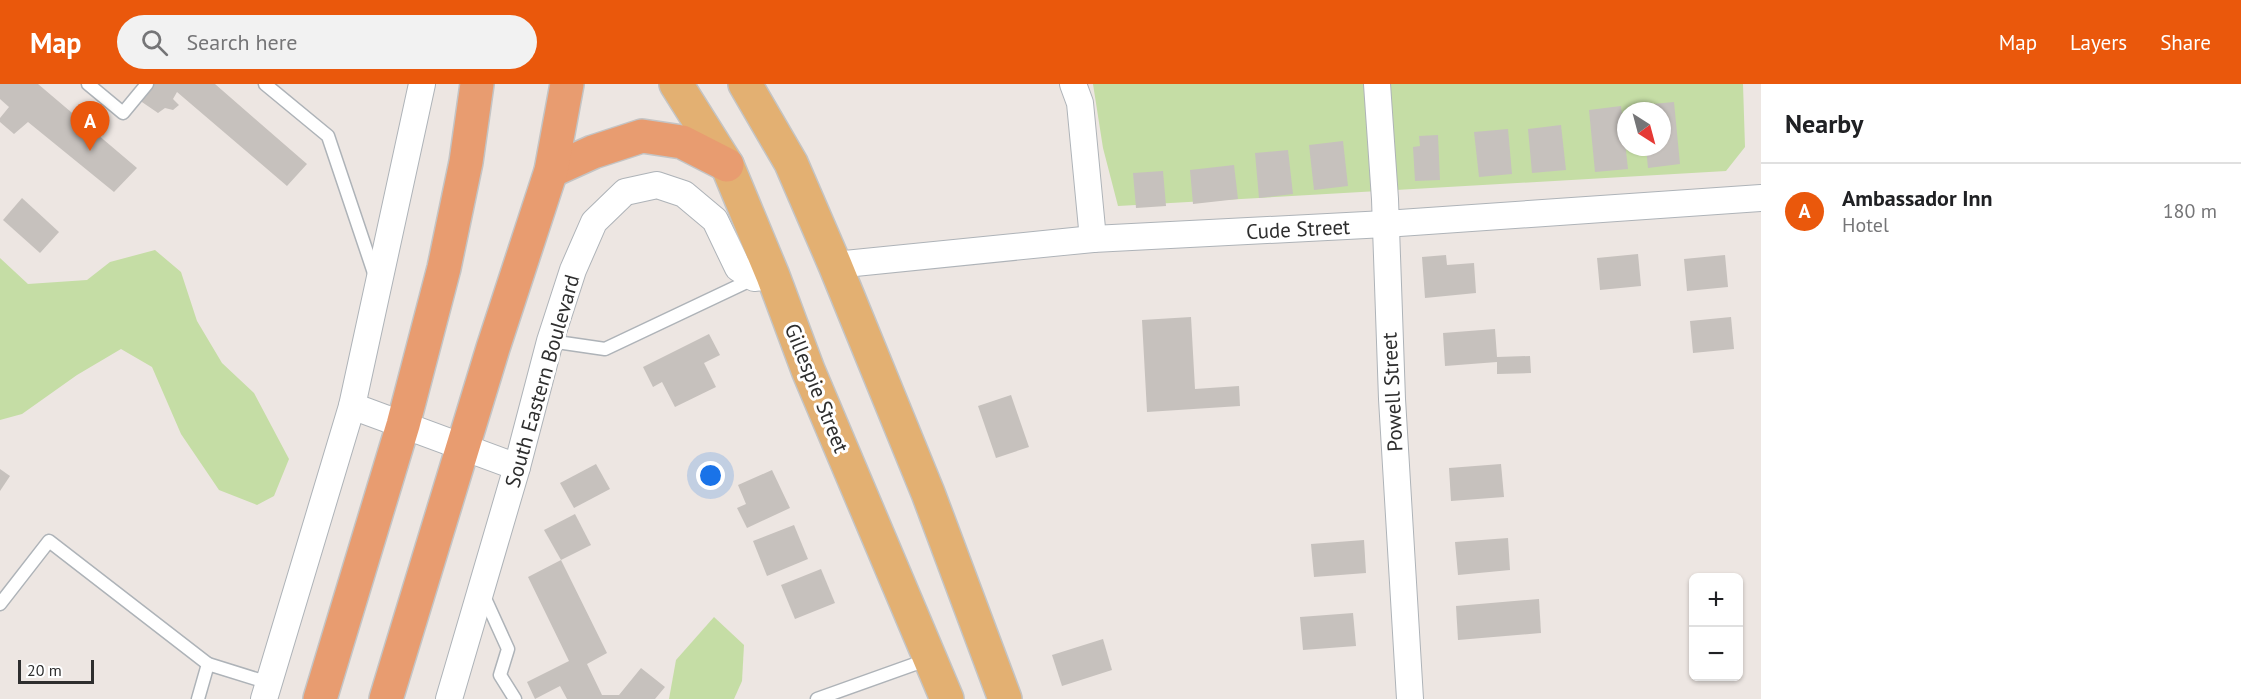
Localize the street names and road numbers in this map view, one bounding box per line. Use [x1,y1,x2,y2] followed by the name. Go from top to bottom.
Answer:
[1245,213,1351,245] street label: Cude Street
[499,271,585,491] street label: South Eastern Boulevard
[779,319,855,457] street label: Gillespie Street
[1375,332,1409,452] street label: Powell Street

